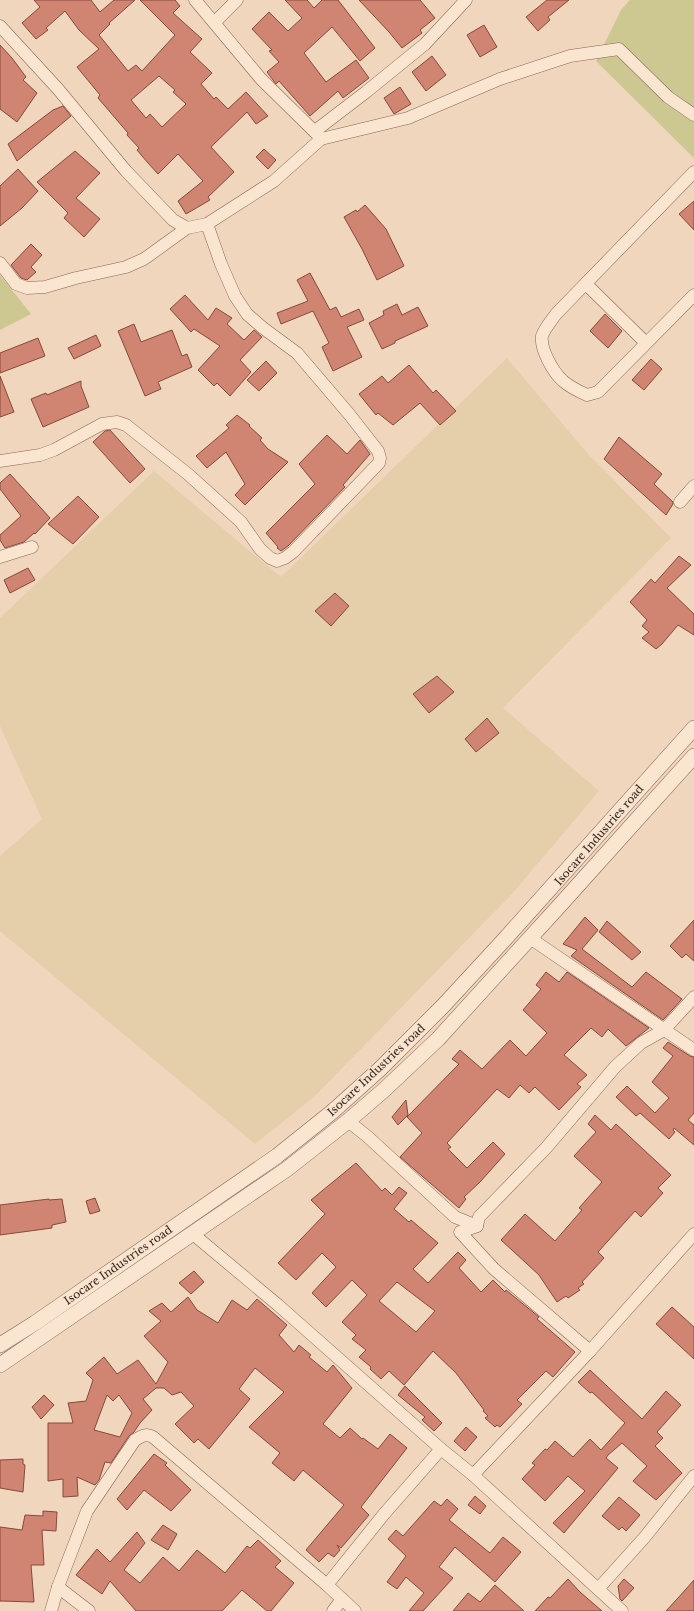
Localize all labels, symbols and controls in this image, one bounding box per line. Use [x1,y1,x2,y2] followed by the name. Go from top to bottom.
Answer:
[552,781,647,888] street label: Isocare Industries road
[324,1021,428,1119] street label: Isocare Industries road
[61,1222,175,1308] street label: Isocare Industries road

